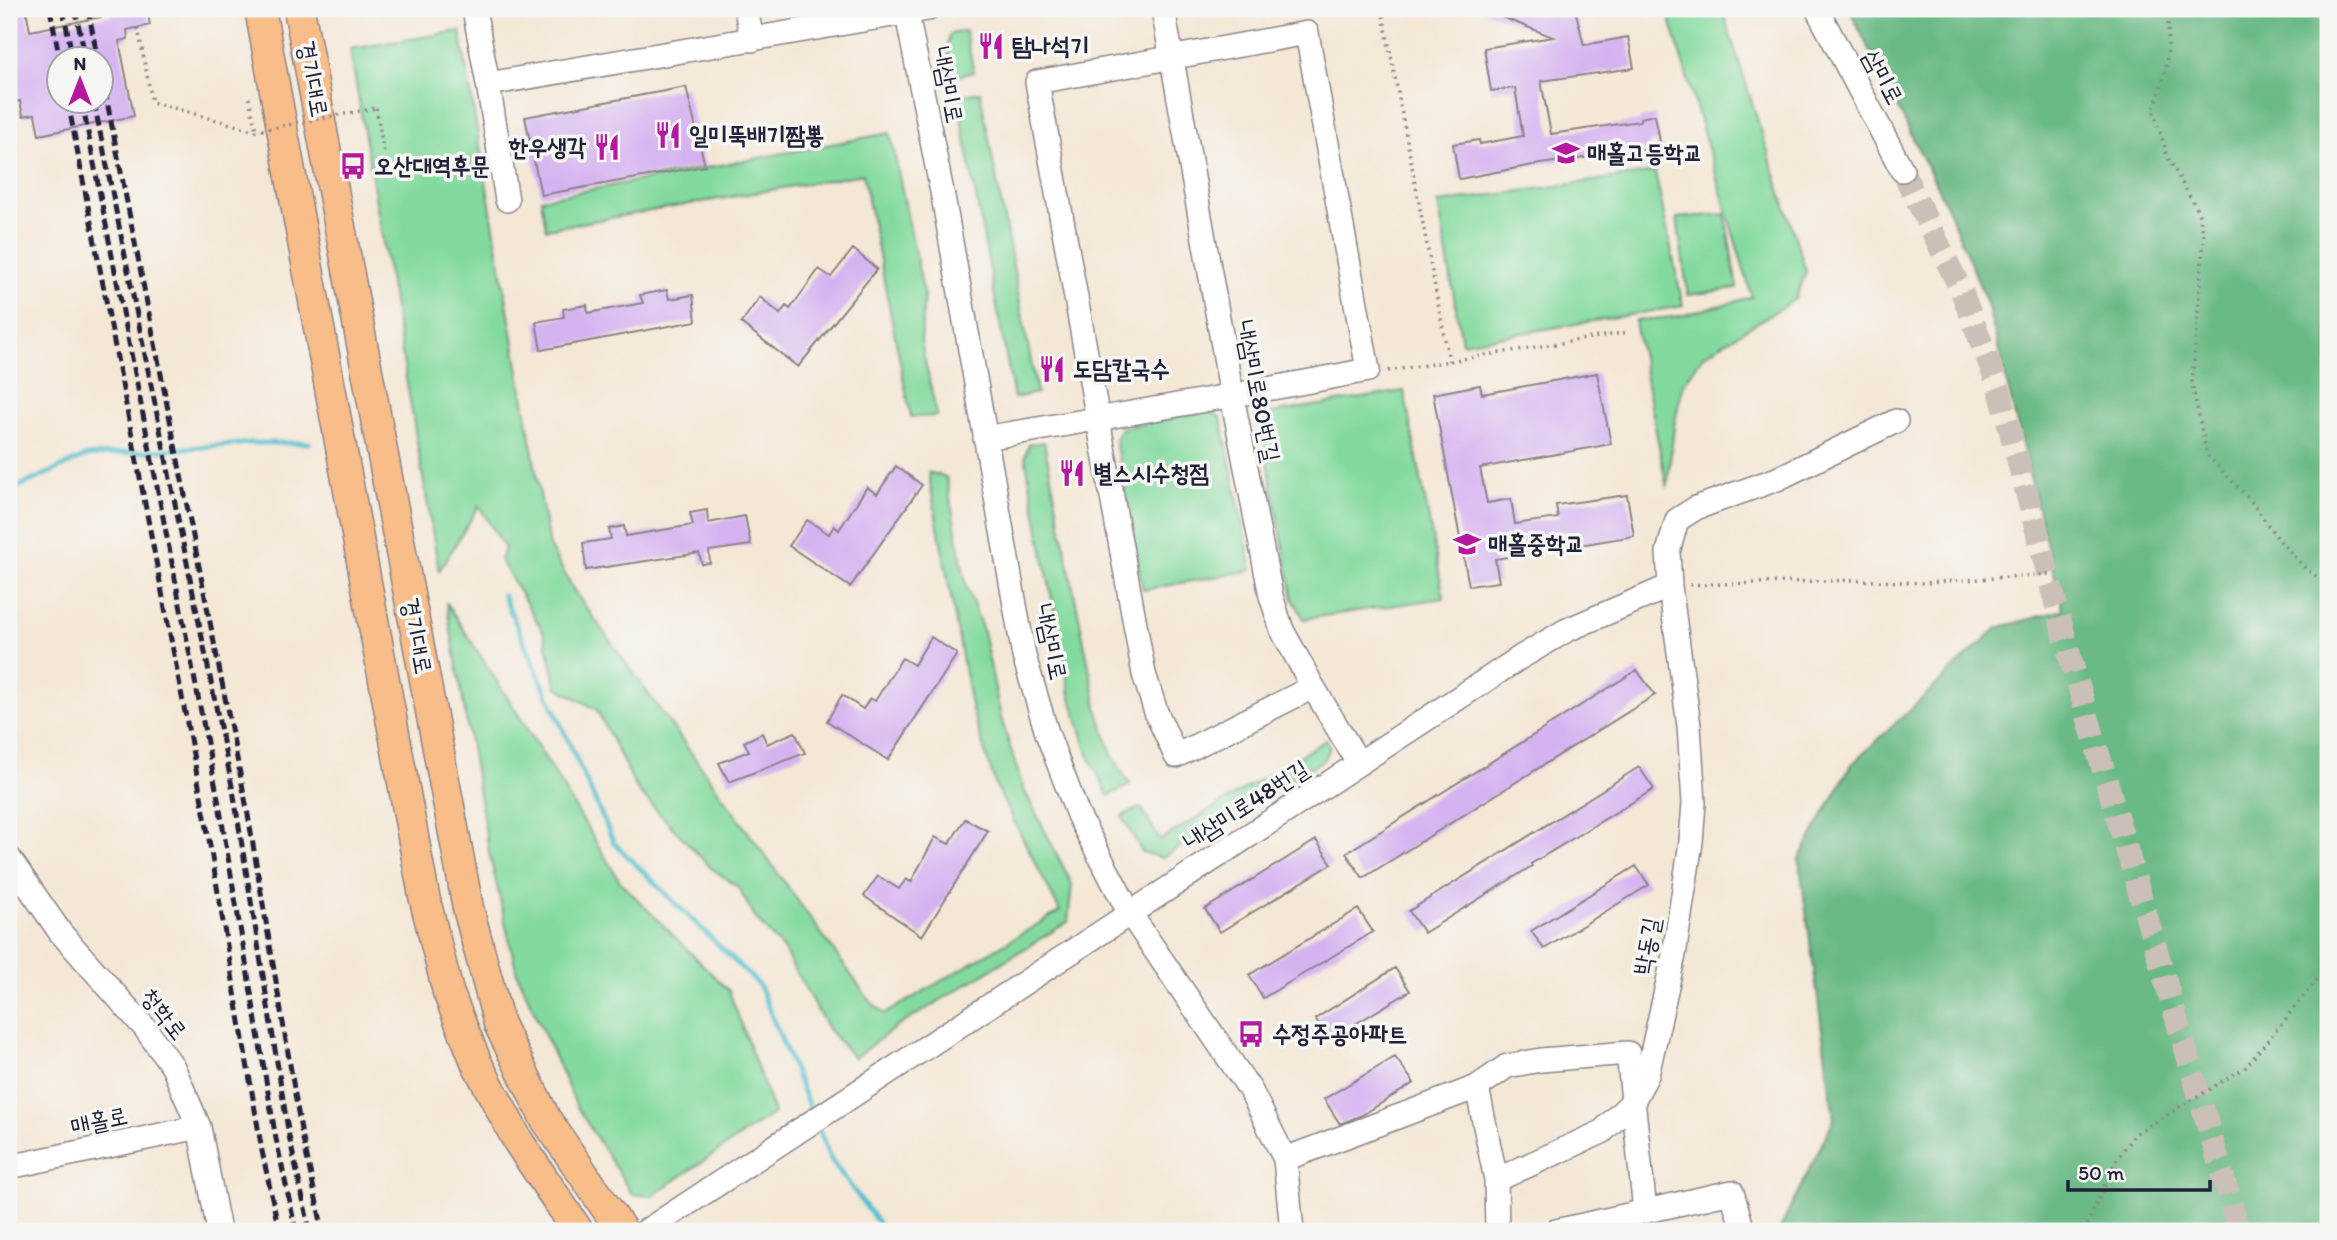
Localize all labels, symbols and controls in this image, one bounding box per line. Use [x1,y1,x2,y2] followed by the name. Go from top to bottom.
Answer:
[976,31,1006,61] restaurant icon: 탐나석기
[1012,31,1089,60] place label: 탐나석기
[292,38,335,120] street label: 경기대로
[927,44,970,126] street label: 내삼미로
[1857,44,1910,109] street label: 삼미로
[46,46,116,116] north arrow
[74,52,86,75] text: N
[653,120,683,150] restaurant icon: 일미뚝배기짬뽕
[689,120,824,149] place label: 일미뚝배기짬뽕
[508,132,587,161] place label: 한우생각
[592,132,622,162] restaurant icon: 한우생각
[1551,138,1581,168] school or university icon: 매홀고등학교
[1587,138,1703,167] place label: 매홀고등학교
[338,151,368,181] bus stop icon: 오산대역후문
[374,151,490,180] place label: 오산대역후문
[1231,318,1286,464] street label: 내삼미로80번길
[1037,354,1067,384] restaurant icon: 도담칼국수
[1073,354,1170,383] place label: 도담칼국수
[1057,458,1087,488] restaurant icon: 별스시수청점
[1093,458,1209,487] place label: 별스시수청점
[1452,529,1482,559] school or university icon: 매홀중학교
[1488,529,1585,558] place label: 매홀중학교
[396,595,439,677] street label: 경기대로
[1029,601,1074,683] street label: 내삼미로
[1178,753,1314,856] street label: 내삼미로48번길
[1627,915,1666,977] street label: 박동길
[135,982,194,1045] street label: 청학로
[1236,1019,1266,1049] bus stop icon: 수정주공아파트
[1272,1019,1407,1048] place label: 수정주공아파트
[68,1100,130,1141] street label: 매홀로
[2068,1149,2209,1193] scale bar
[2078,1160,2125,1185] text: 50 m

